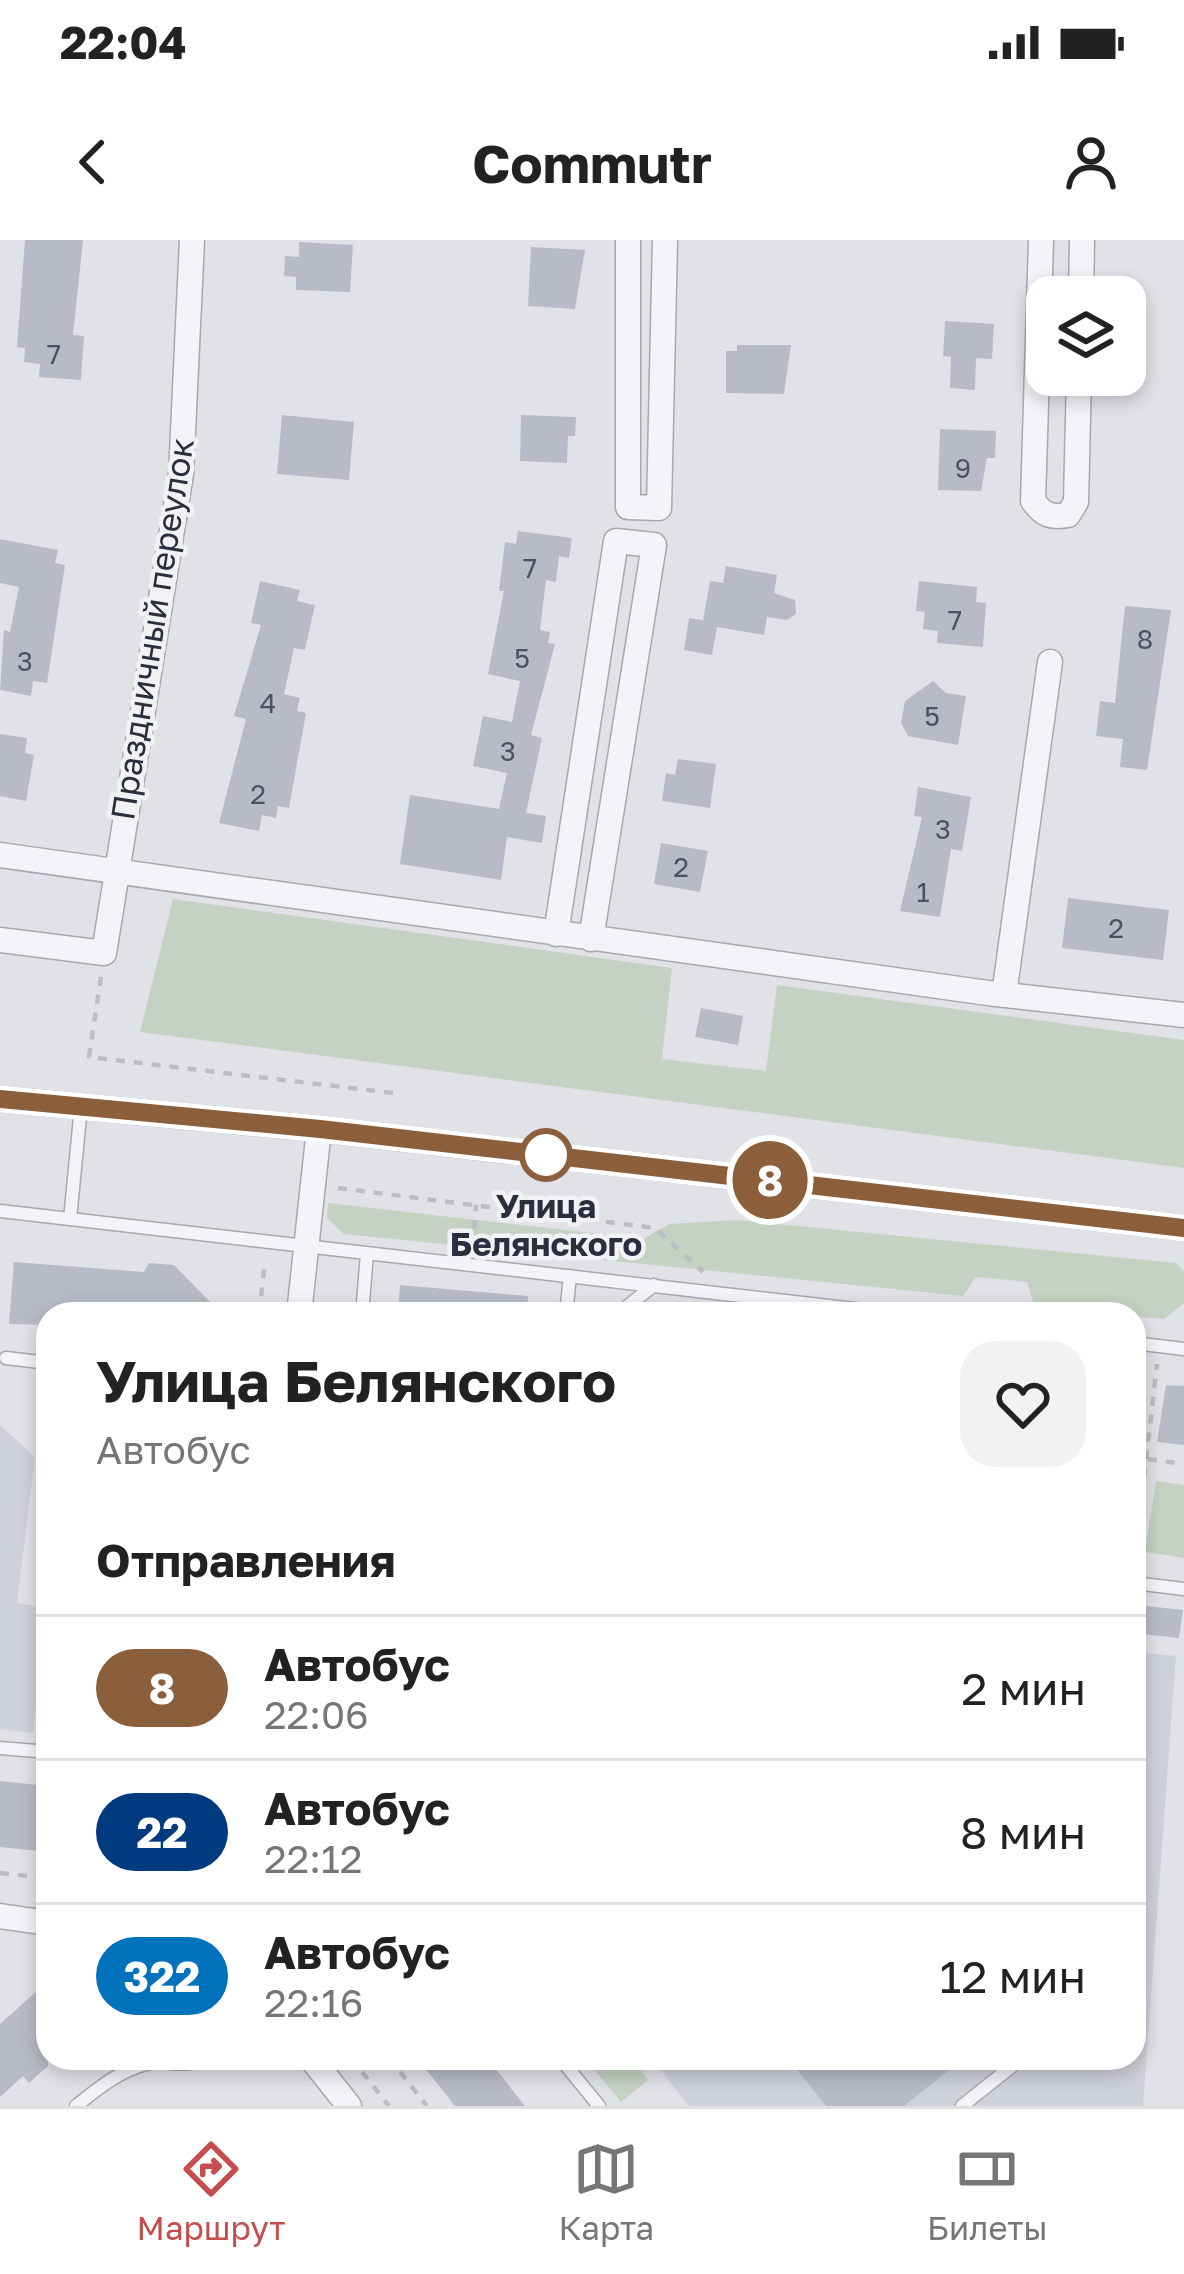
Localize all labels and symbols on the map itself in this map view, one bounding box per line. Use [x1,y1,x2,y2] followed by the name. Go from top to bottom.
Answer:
[47,338,61,370] house number: 7
[102,435,201,822] street label: Праздничный переулок
[955,452,971,484] house number: 9
[523,552,537,584] house number: 7
[948,604,962,636] house number: 7
[1137,623,1153,655] house number: 8
[514,642,530,674] house number: 5
[17,645,33,677] house number: 3
[260,687,276,719] house number: 4
[924,700,940,732] house number: 5
[500,735,516,767] house number: 3
[250,778,266,810] house number: 2
[935,813,951,845] house number: 3
[673,851,689,883] house number: 2
[916,876,930,908] house number: 1
[1108,912,1124,944] house number: 2
[521,1130,571,1180] marker: Улица Белянского
[731,1141,809,1219] line badge: 8
[450,1186,642,1263] place label: Улица Белянского

